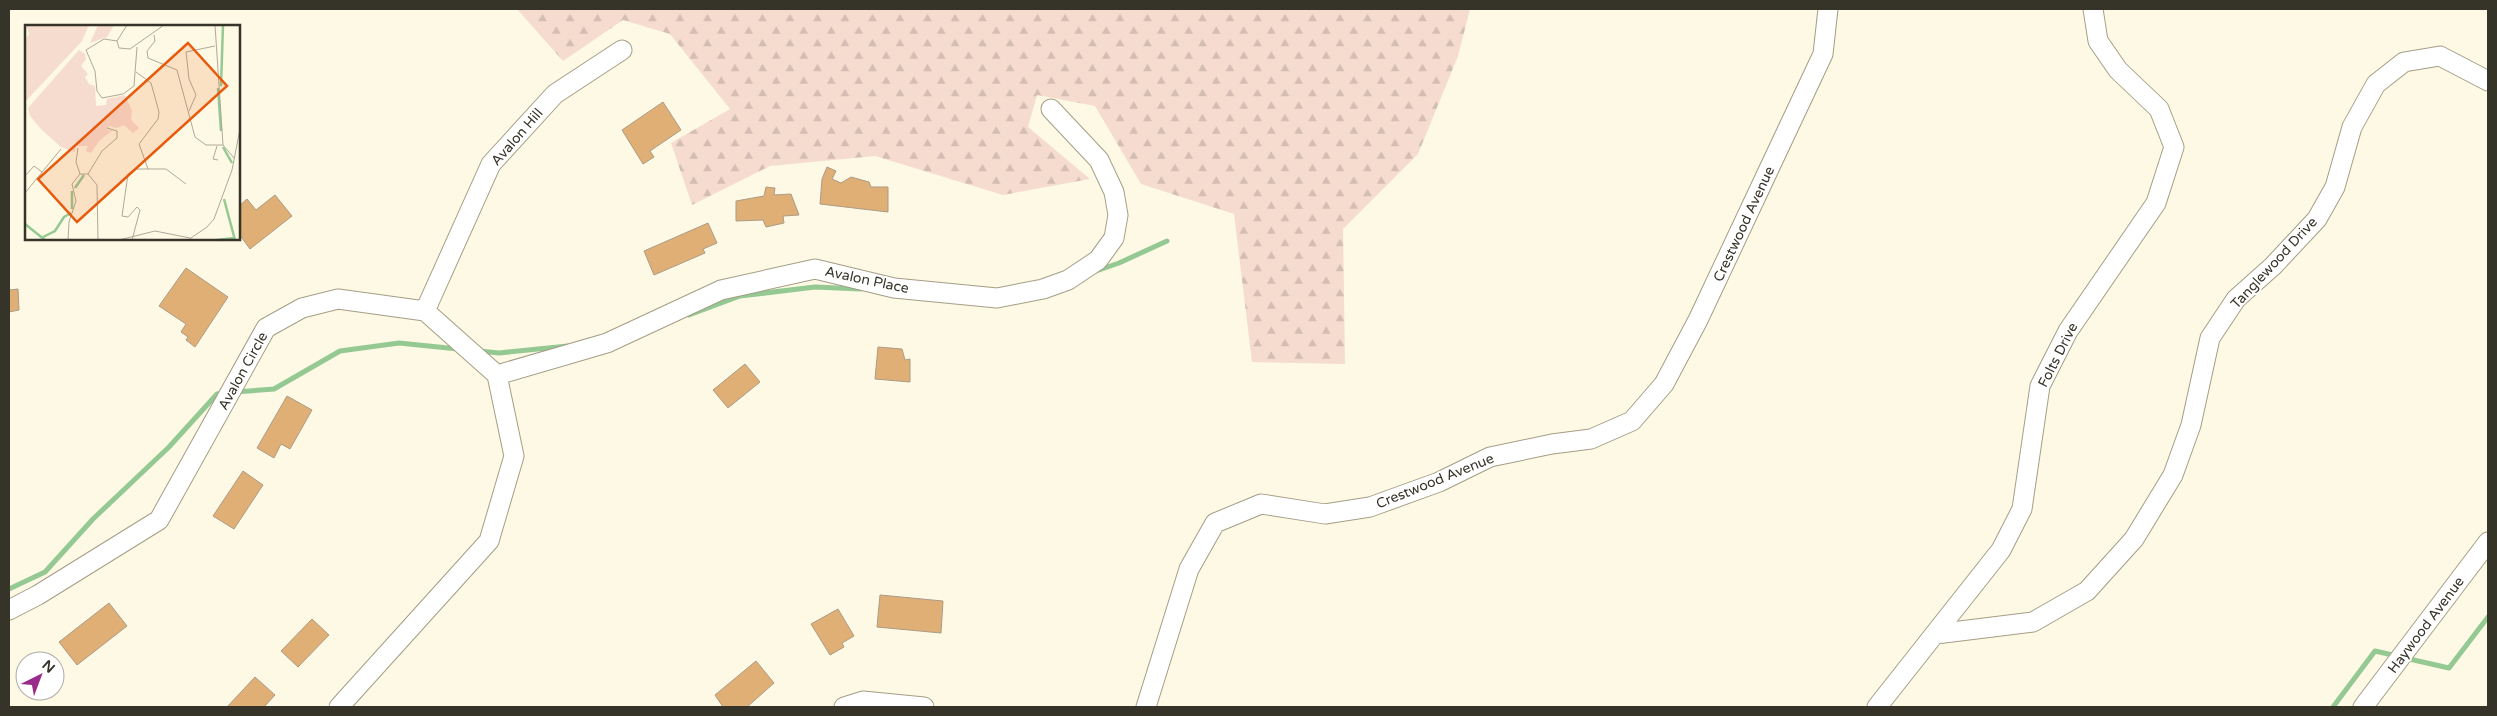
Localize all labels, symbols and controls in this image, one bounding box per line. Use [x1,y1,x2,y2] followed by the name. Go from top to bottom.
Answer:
[25,25,240,240] inset map
[488,105,546,169] street label: Avalon Hill
[1710,164,1778,284] street label: Crestwood Avenue
[2227,214,2321,312] street label: Tanglewood Drive
[824,263,911,297] street label: Avalon Place
[2035,320,2082,390] street label: Folts Drive
[215,329,271,413] street label: Avalon Circle
[1374,450,1496,512] street label: Crestwood Avenue
[2384,573,2468,677] street label: Haywood Avenue
[15,651,65,701] north arrow
[38,657,58,677] text: N

